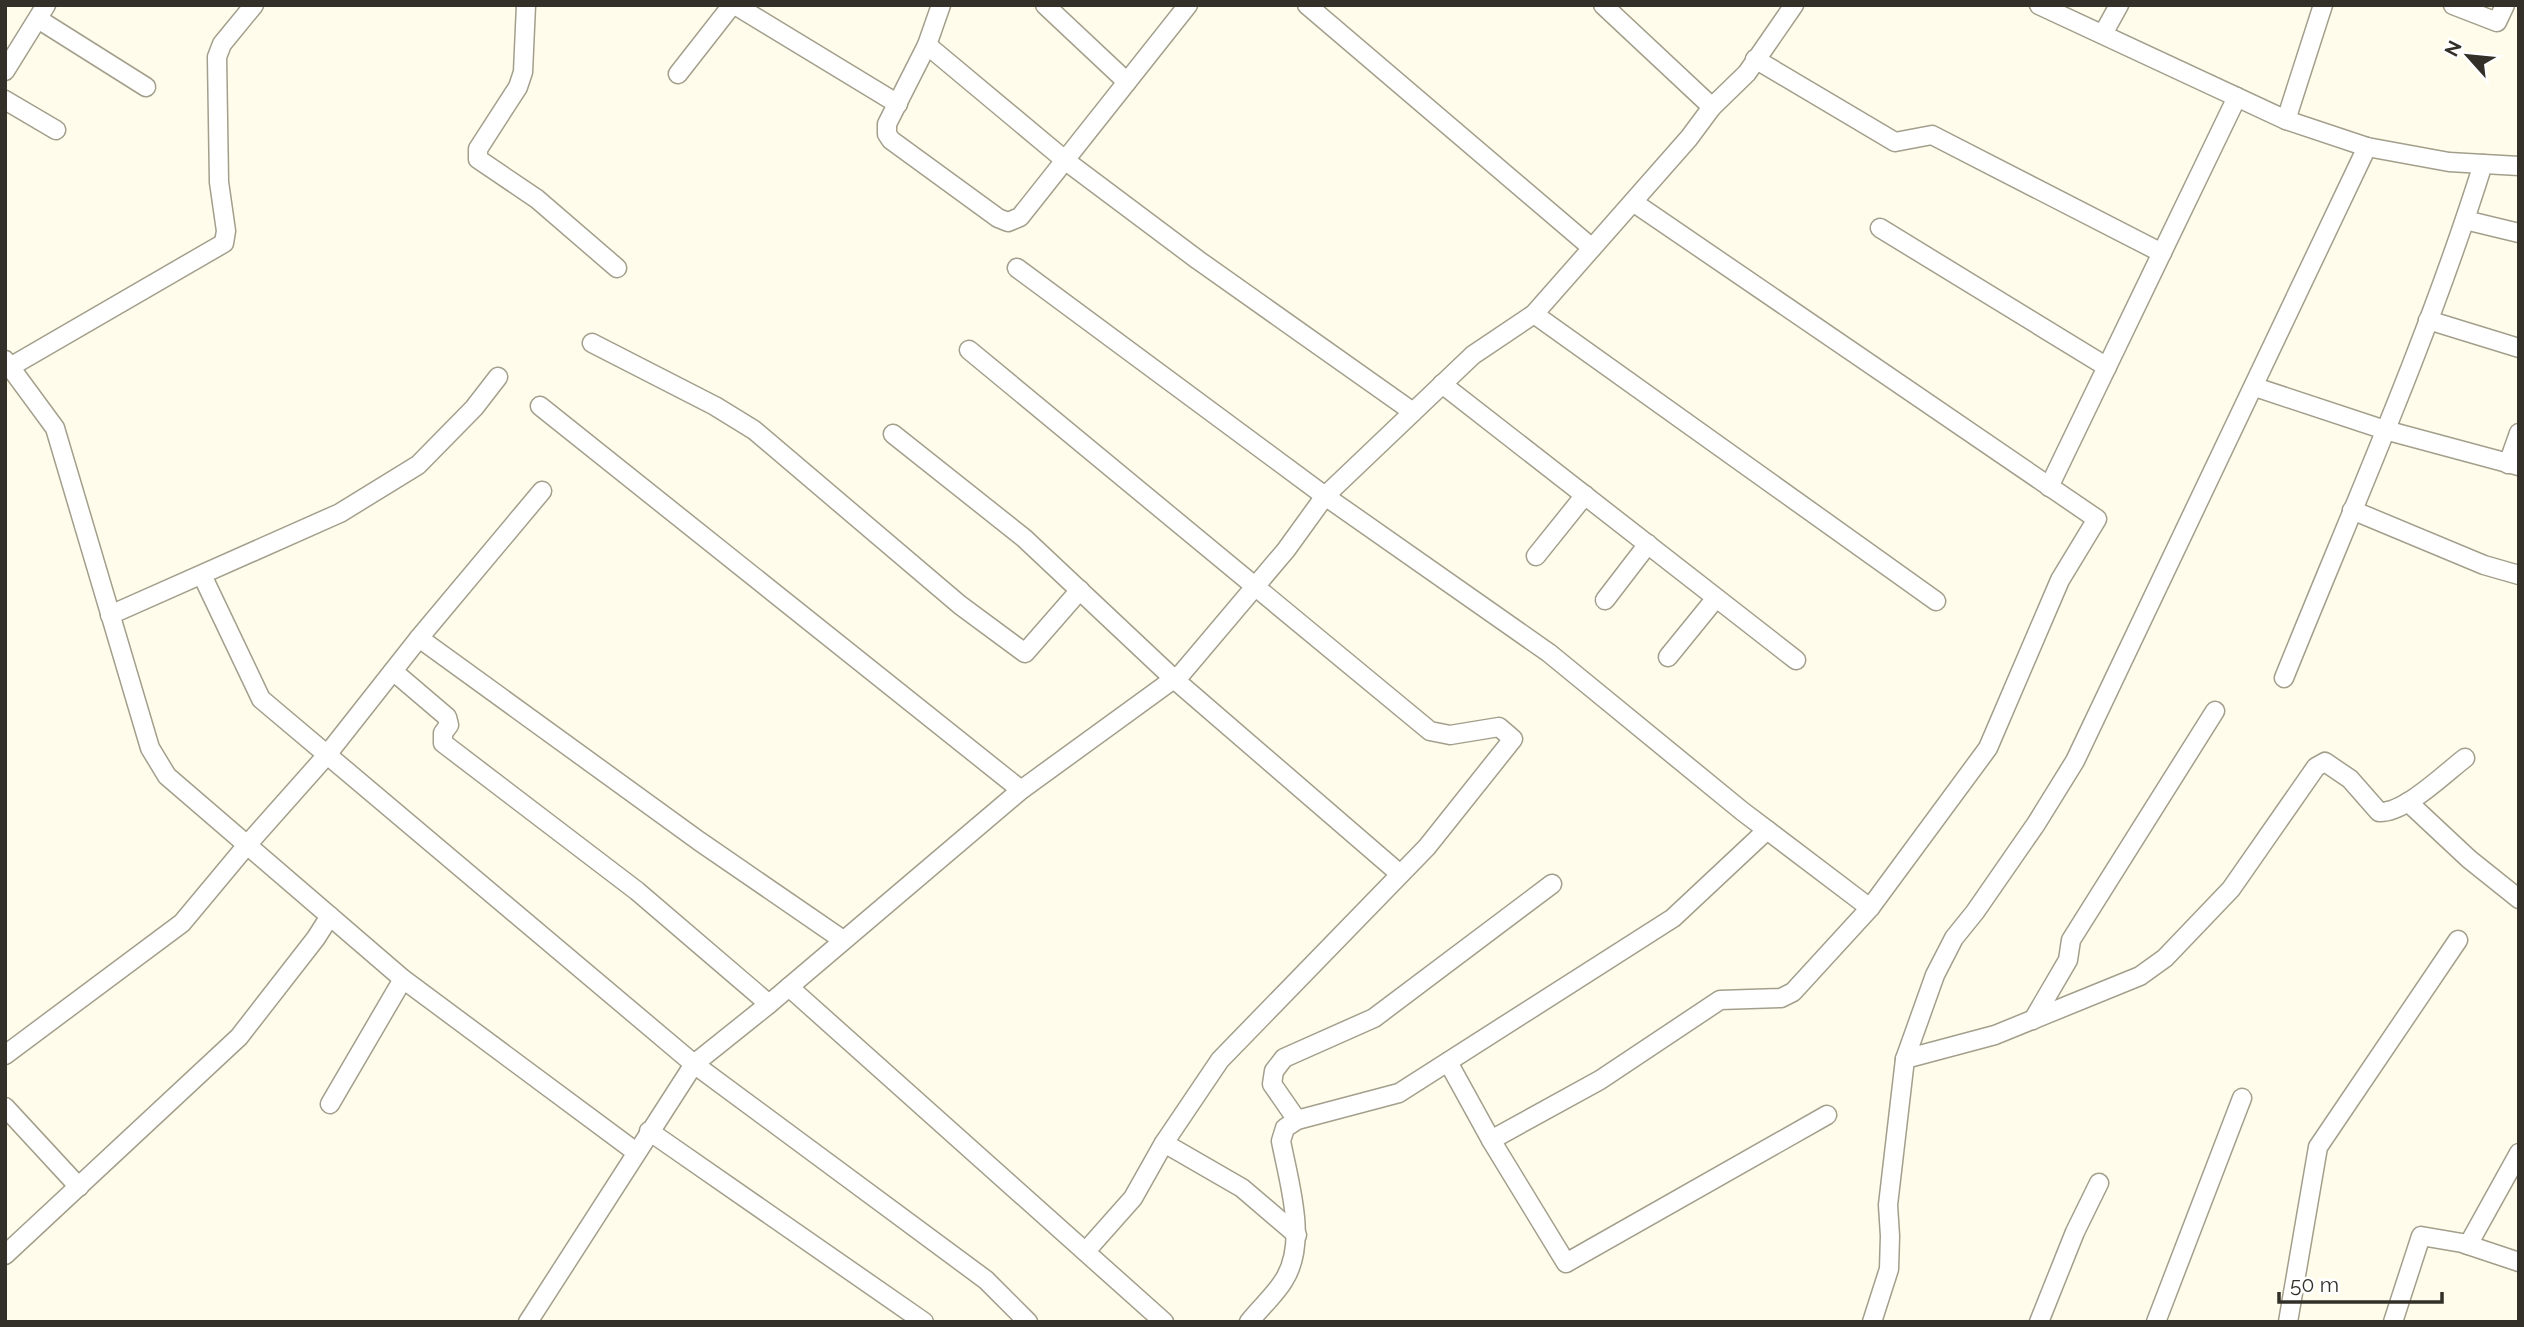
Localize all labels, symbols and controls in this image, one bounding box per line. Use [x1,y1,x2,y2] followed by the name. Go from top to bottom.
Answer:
[2433,21,2503,91] north arrow
[2440,37,2466,60] text: N
[2279,1260,2442,1304] scale bar
[2290,1272,2339,1297] text: 50 m

